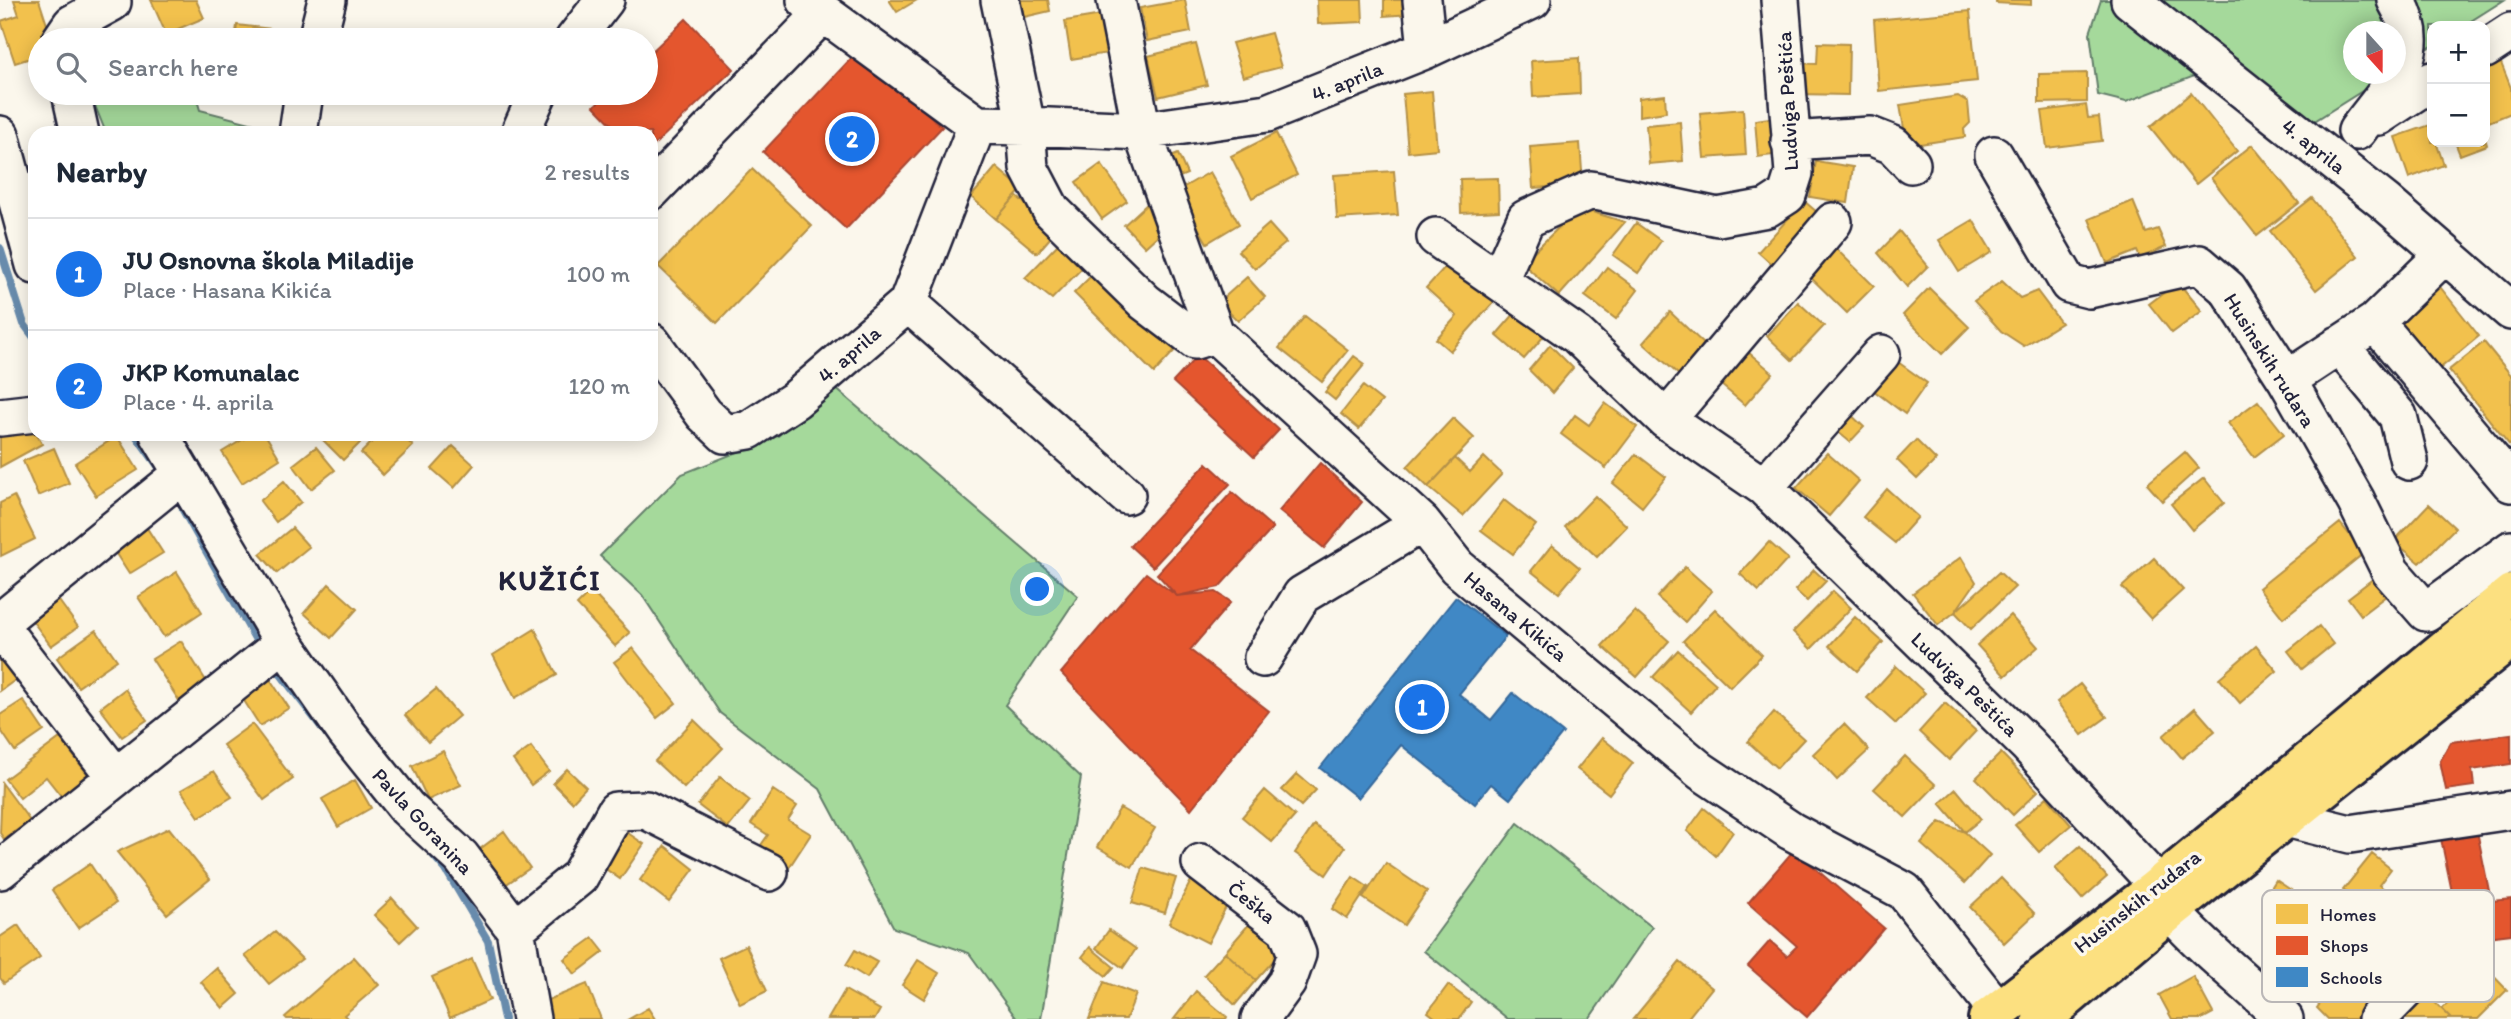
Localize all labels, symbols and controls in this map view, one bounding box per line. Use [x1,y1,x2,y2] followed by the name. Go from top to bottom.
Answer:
[2343,21,2406,84] north arrow
[2427,21,2490,147] map controls
[2427,21,2490,84] button: +
[28,28,658,105] search box
[1771,30,1803,171] street label: Ludviga Peštića
[52,48,90,86] icon: search
[108,51,238,83] text: Search here
[1308,55,1386,107] street label: 4. aprila
[2427,84,2490,147] button: −
[829,113,875,165] pin: 2
[2277,113,2351,179] street label: 4. aprila
[56,153,147,190] text: Nearby
[544,158,630,186] text: 2 results
[123,244,414,276] text: JU Osnovna škola Miladije
[74,260,84,288] text: 1
[566,260,630,288] text: 100 m
[123,276,332,304] text: Place · Hasana Kikića
[2219,288,2321,432] street label: Husinskih rudara
[813,320,885,388] street label: 4. aprila
[123,356,299,388] text: JKP Komunalac
[73,372,85,400] text: 2
[569,372,630,400] text: 120 m
[123,388,274,416] text: Place · 4. aprila
[498,563,602,597] district label: KUŽIĆI
[1459,565,1573,667] street label: Hasana Kikića
[1020,572,1054,606] your location
[1906,626,2024,742] street label: Ludviga Peštića
[1399,681,1445,733] pin: 1
[367,763,479,880] street label: Pavla Goranina
[2069,844,2205,958] street label: Husinskih rudara
[1223,876,1281,928] street label: Češka
[2262,890,2494,1002] legend
[2320,903,2376,926] text: Homes
[2320,934,2369,957] text: Shops
[2320,966,2383,989] text: Schools

